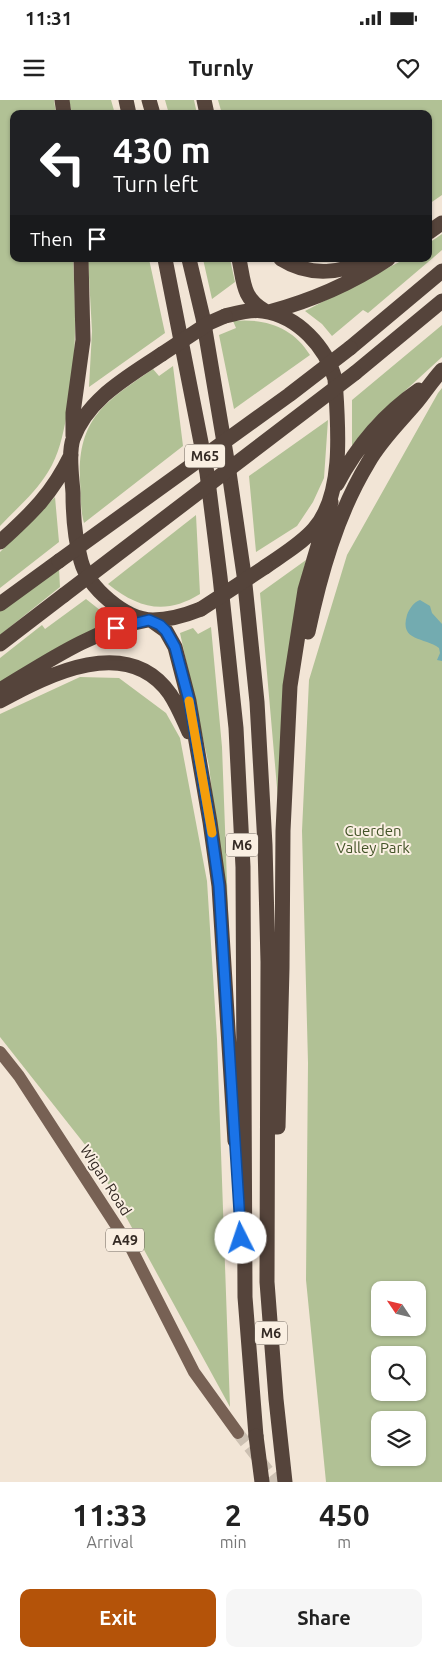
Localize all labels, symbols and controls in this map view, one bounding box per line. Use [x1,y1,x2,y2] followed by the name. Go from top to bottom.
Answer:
[25,7,73,29] text: 11:31
[20,54,48,82] icon: menu
[394,54,422,82] icon: heart
[189,55,253,80] text: Turnly
[30,130,95,195] icon: left
[113,130,211,170] text: 430 m
[113,171,198,196] text: Turn left
[83,225,111,253] icon: arrive
[30,228,73,250] text: Then
[185,444,225,468] road number: M65
[95,607,137,649] pin
[102,614,130,642] icon: arrive
[336,822,410,856] park label: Cuerden Valley Park
[226,834,258,856] road number: M6
[77,1142,135,1218] street label: Wigan Road
[214,1211,266,1263] position arrow
[106,1228,144,1252] road number: A49
[371,1281,426,1336] north arrow
[371,1281,426,1466] map controls
[255,1322,287,1344] road number: M6
[371,1346,426,1401] button: search
[371,1411,426,1466] button: layers
[72,1498,147,1532] text: 11:33
[225,1498,242,1532] text: 2
[319,1498,370,1532] text: 450
[87,1533,133,1551] text: Arrival
[220,1533,247,1551] text: min
[337,1533,351,1551] text: m
[20,1589,216,1647] button: Exit
[226,1589,422,1647] button: Share

